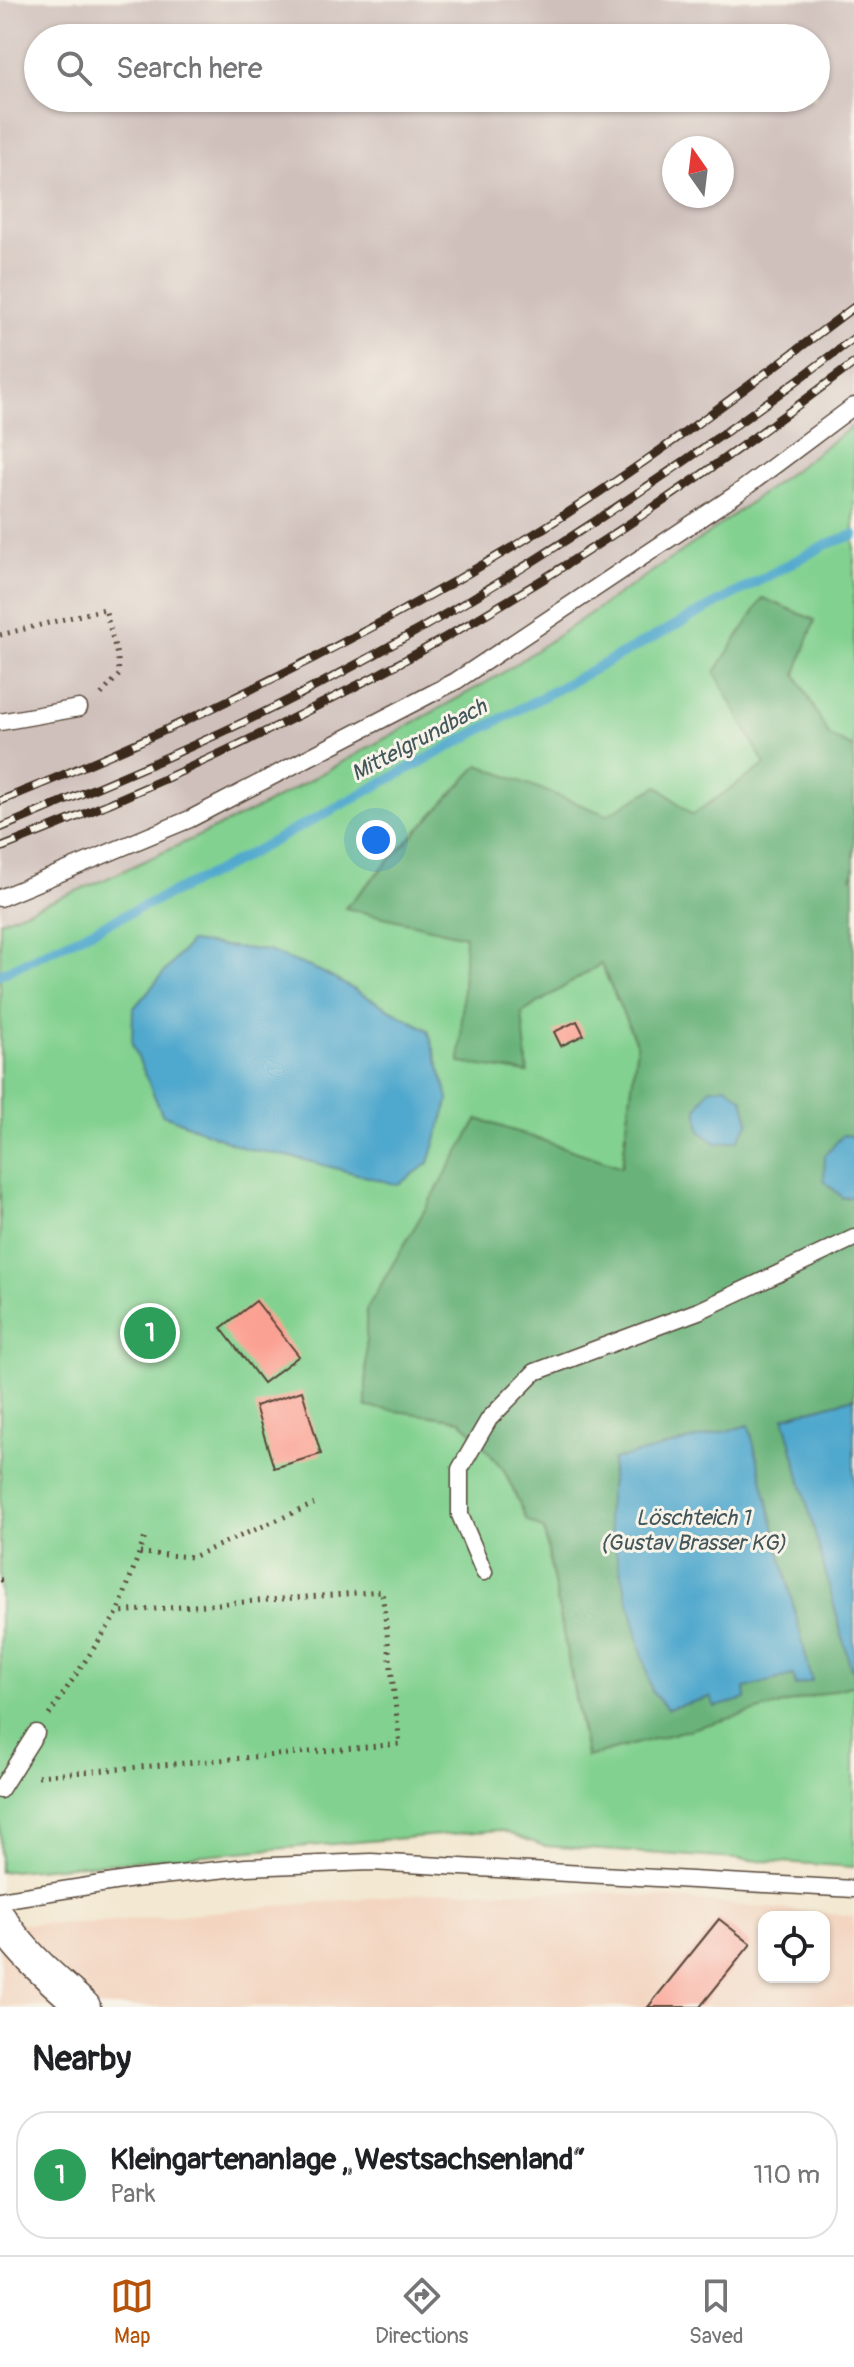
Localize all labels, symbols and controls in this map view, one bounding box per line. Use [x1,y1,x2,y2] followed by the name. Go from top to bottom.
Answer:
[24,24,830,112] search box
[52,46,96,90] icon: search
[116,50,263,87] text: Search here
[662,136,734,208] north arrow
[347,692,493,787] water label: Mittelgrundbach
[356,820,396,860] your location
[124,1303,176,1363] pin: 1
[600,1504,786,1557] water label: Löschteich 1 (Gustav Brasser KG)
[758,1911,830,1983] map controls
[758,1911,830,1983] button: locate
[32,2038,131,2081] text: Nearby
[110,2141,586,2178] text: Kleingartenanlage „Westsachsenland“
[55,2159,65,2191] text: 1
[753,2159,820,2191] text: 110 m
[110,2178,156,2210] text: Park
[110,2274,154,2350] tab: Map
[375,2274,468,2350] tab: Directions
[689,2274,744,2350] tab: Saved

